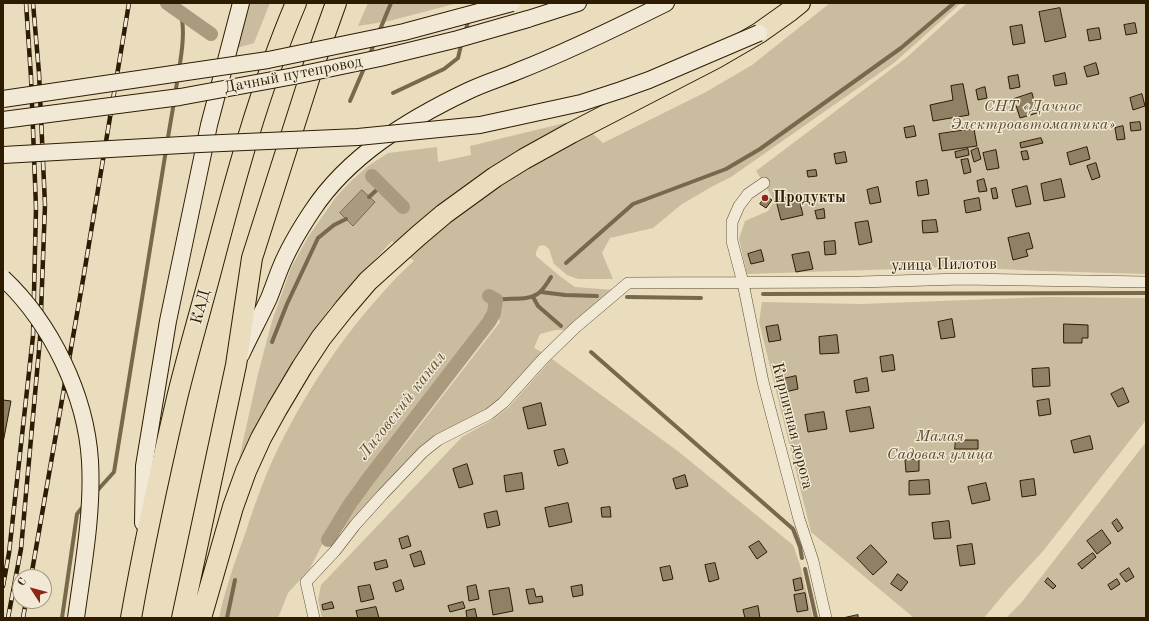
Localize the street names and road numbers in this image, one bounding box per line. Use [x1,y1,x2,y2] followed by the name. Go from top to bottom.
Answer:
[222,52,364,98] street label: Дачный путепровод
[891,254,997,276] street label: улица Пилотов
[187,287,215,327] street label: КАД
[767,361,817,491] street label: Кирпичная дорога

